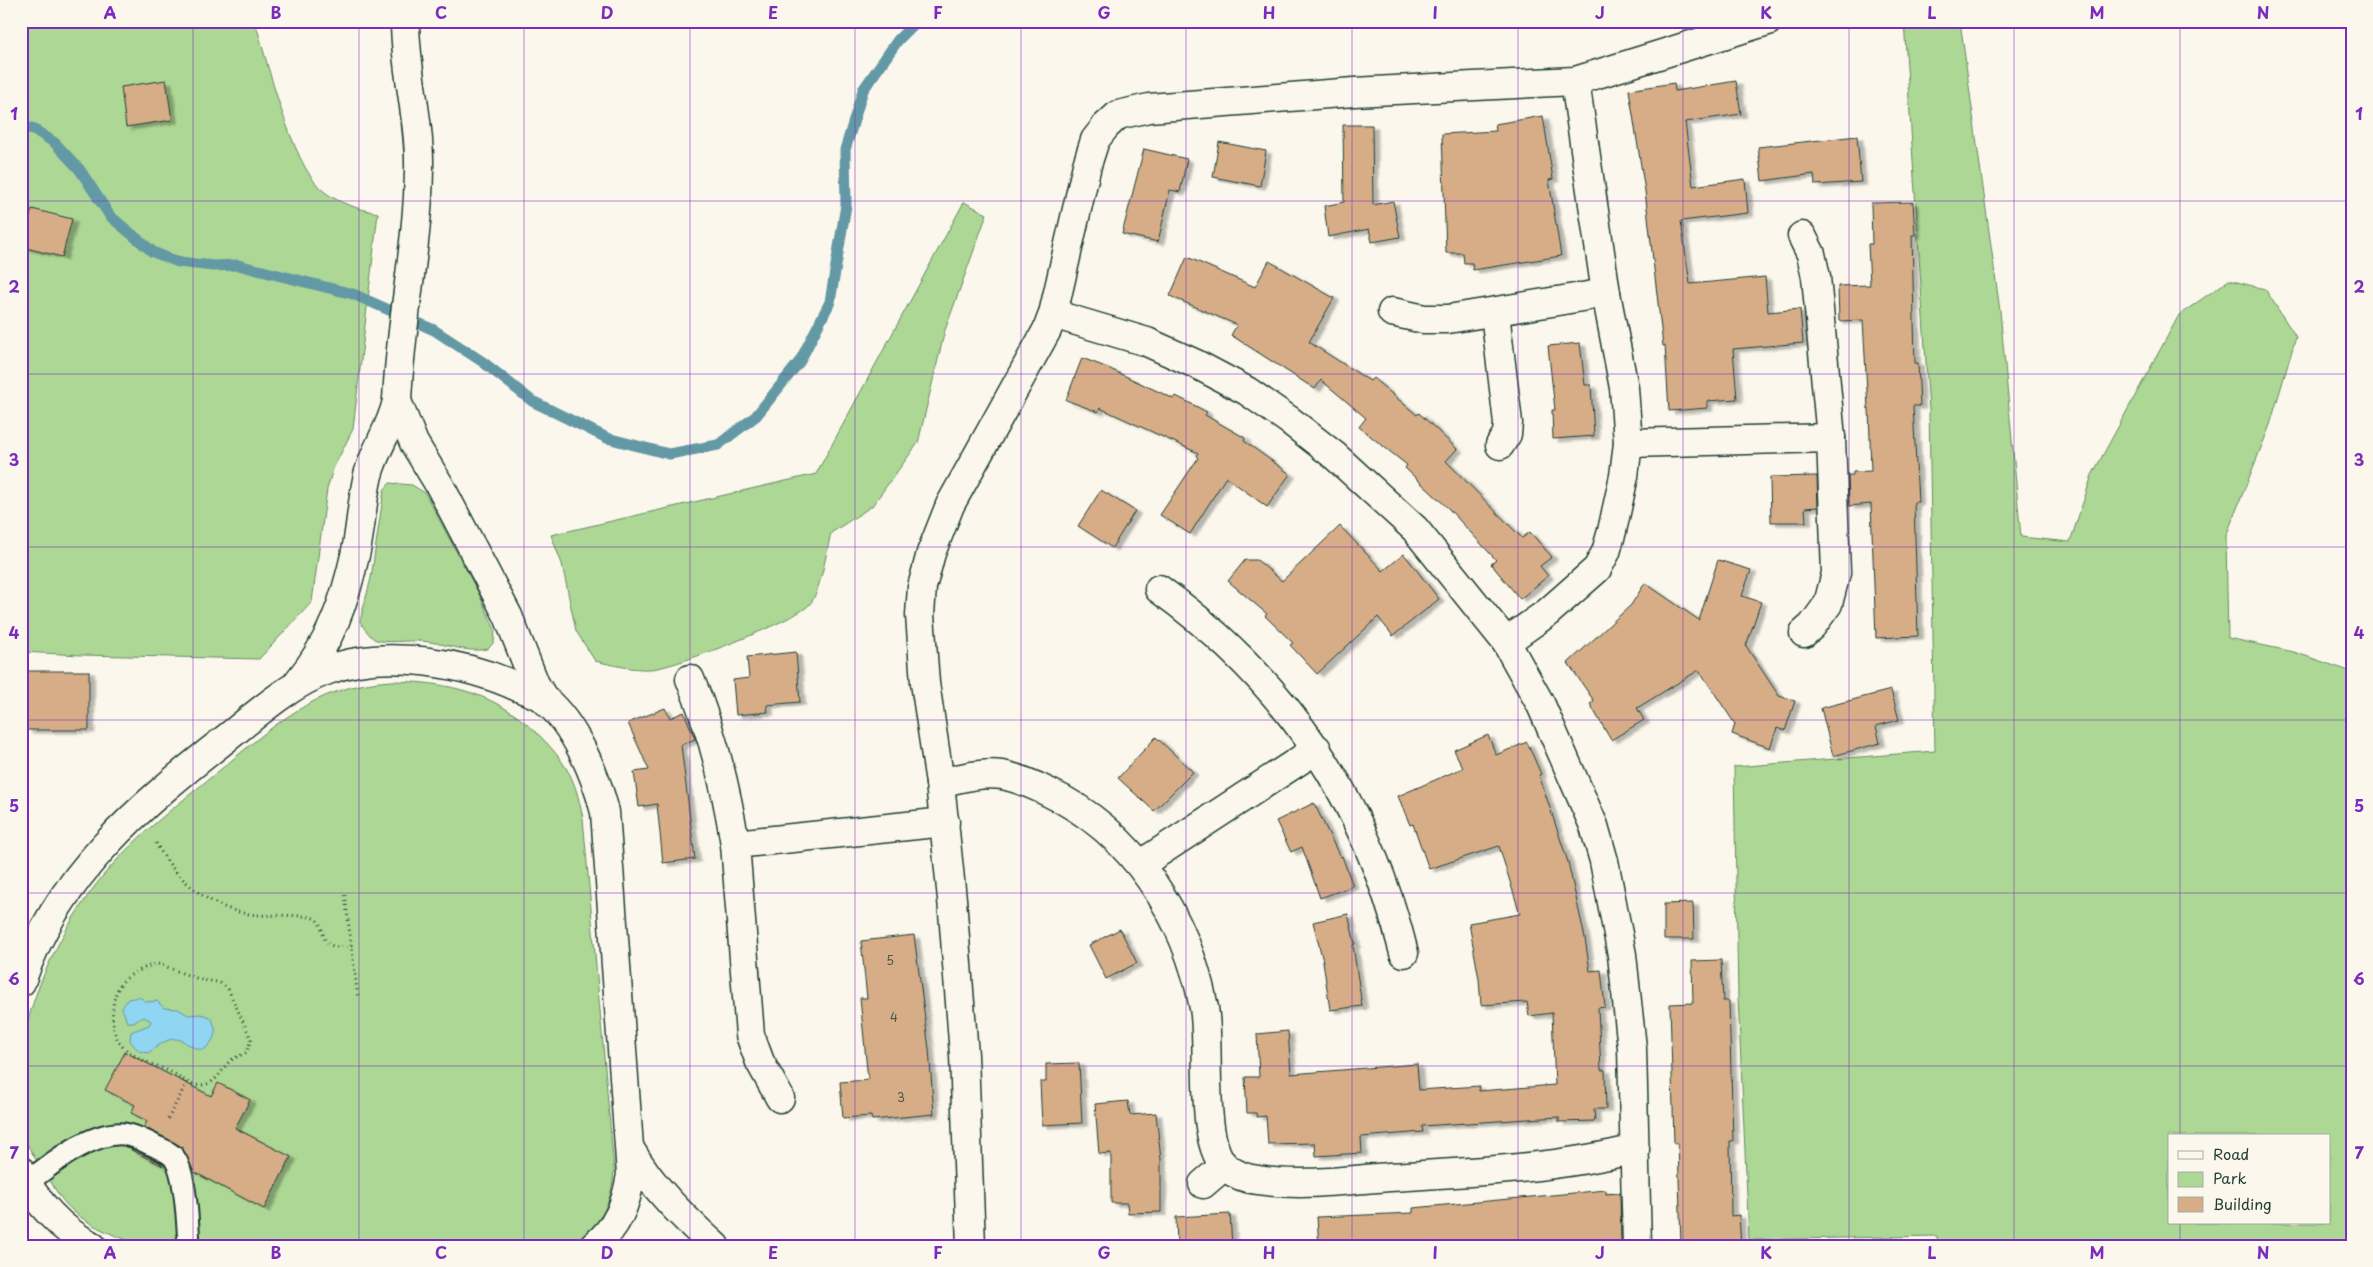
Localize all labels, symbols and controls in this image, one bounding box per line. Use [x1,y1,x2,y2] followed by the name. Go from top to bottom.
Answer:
[104,0,117,24] text: A
[271,0,282,24] text: B
[435,0,447,24] text: C
[601,0,613,24] text: D
[768,0,778,24] text: E
[933,0,943,24] text: F
[1097,0,1111,24] text: G
[1263,0,1275,24] text: H
[1432,0,1438,24] text: I
[1595,0,1605,24] text: J
[1760,0,1772,24] text: K
[1927,0,1937,24] text: L
[2089,0,2105,24] text: M
[2257,0,2269,24] text: N
[10,101,18,125] text: 1
[2355,101,2363,125] text: 1
[8,274,20,298] text: 2
[2353,274,2365,298] text: 2
[9,447,19,471] text: 3
[2354,447,2364,471] text: 3
[9,620,20,644] text: 4
[2354,620,2365,644] text: 4
[9,793,19,817] text: 5
[2354,793,2364,817] text: 5
[886,951,894,969] house number: 5
[8,966,20,990] text: 6
[2353,966,2365,990] text: 6
[890,1008,898,1026] house number: 4
[897,1088,905,1106] house number: 3
[2168,1134,2330,1224] legend
[9,1140,19,1164] text: 7
[2354,1140,2364,1164] text: 7
[2213,1142,2249,1165] text: Road
[2213,1166,2247,1189] text: Park
[2213,1192,2272,1215] text: Building
[104,1240,117,1264] text: A
[271,1240,282,1264] text: B
[435,1240,447,1264] text: C
[601,1240,613,1264] text: D
[768,1240,778,1264] text: E
[933,1240,943,1264] text: F
[1097,1240,1111,1264] text: G
[1263,1240,1275,1264] text: H
[1432,1240,1438,1264] text: I
[1595,1240,1605,1264] text: J
[1760,1240,1772,1264] text: K
[1927,1240,1937,1264] text: L
[2089,1240,2105,1264] text: M
[2257,1240,2269,1264] text: N

